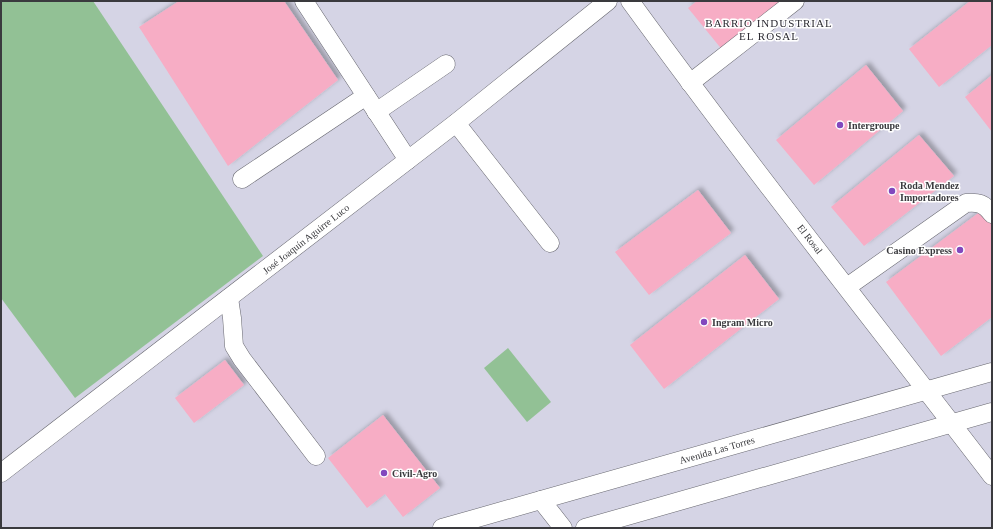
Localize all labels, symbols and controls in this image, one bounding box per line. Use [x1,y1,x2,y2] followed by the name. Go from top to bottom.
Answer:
[705,17,833,42] district label: BARRIO INDUSTRIAL EL ROSAL
[835,120,845,130] marker: Intergroupe
[848,120,900,131] place label: Intergroupe
[900,180,960,203] place label: Roda Mendez Importadores
[887,186,897,196] marker: Roda Mendez Importadores
[260,202,352,276] street label: José Joaquín Aguirre Luco
[795,222,825,256] street label: El Rosal
[886,245,952,256] place label: Casino Express
[955,245,965,255] marker: Casino Express
[699,317,709,327] marker: Ingram Micro
[712,317,773,328] place label: Ingram Micro
[678,434,756,466] street label: Avenida Las Torres
[379,468,389,478] marker: Civil-Agro
[392,468,437,479] place label: Civil-Agro

